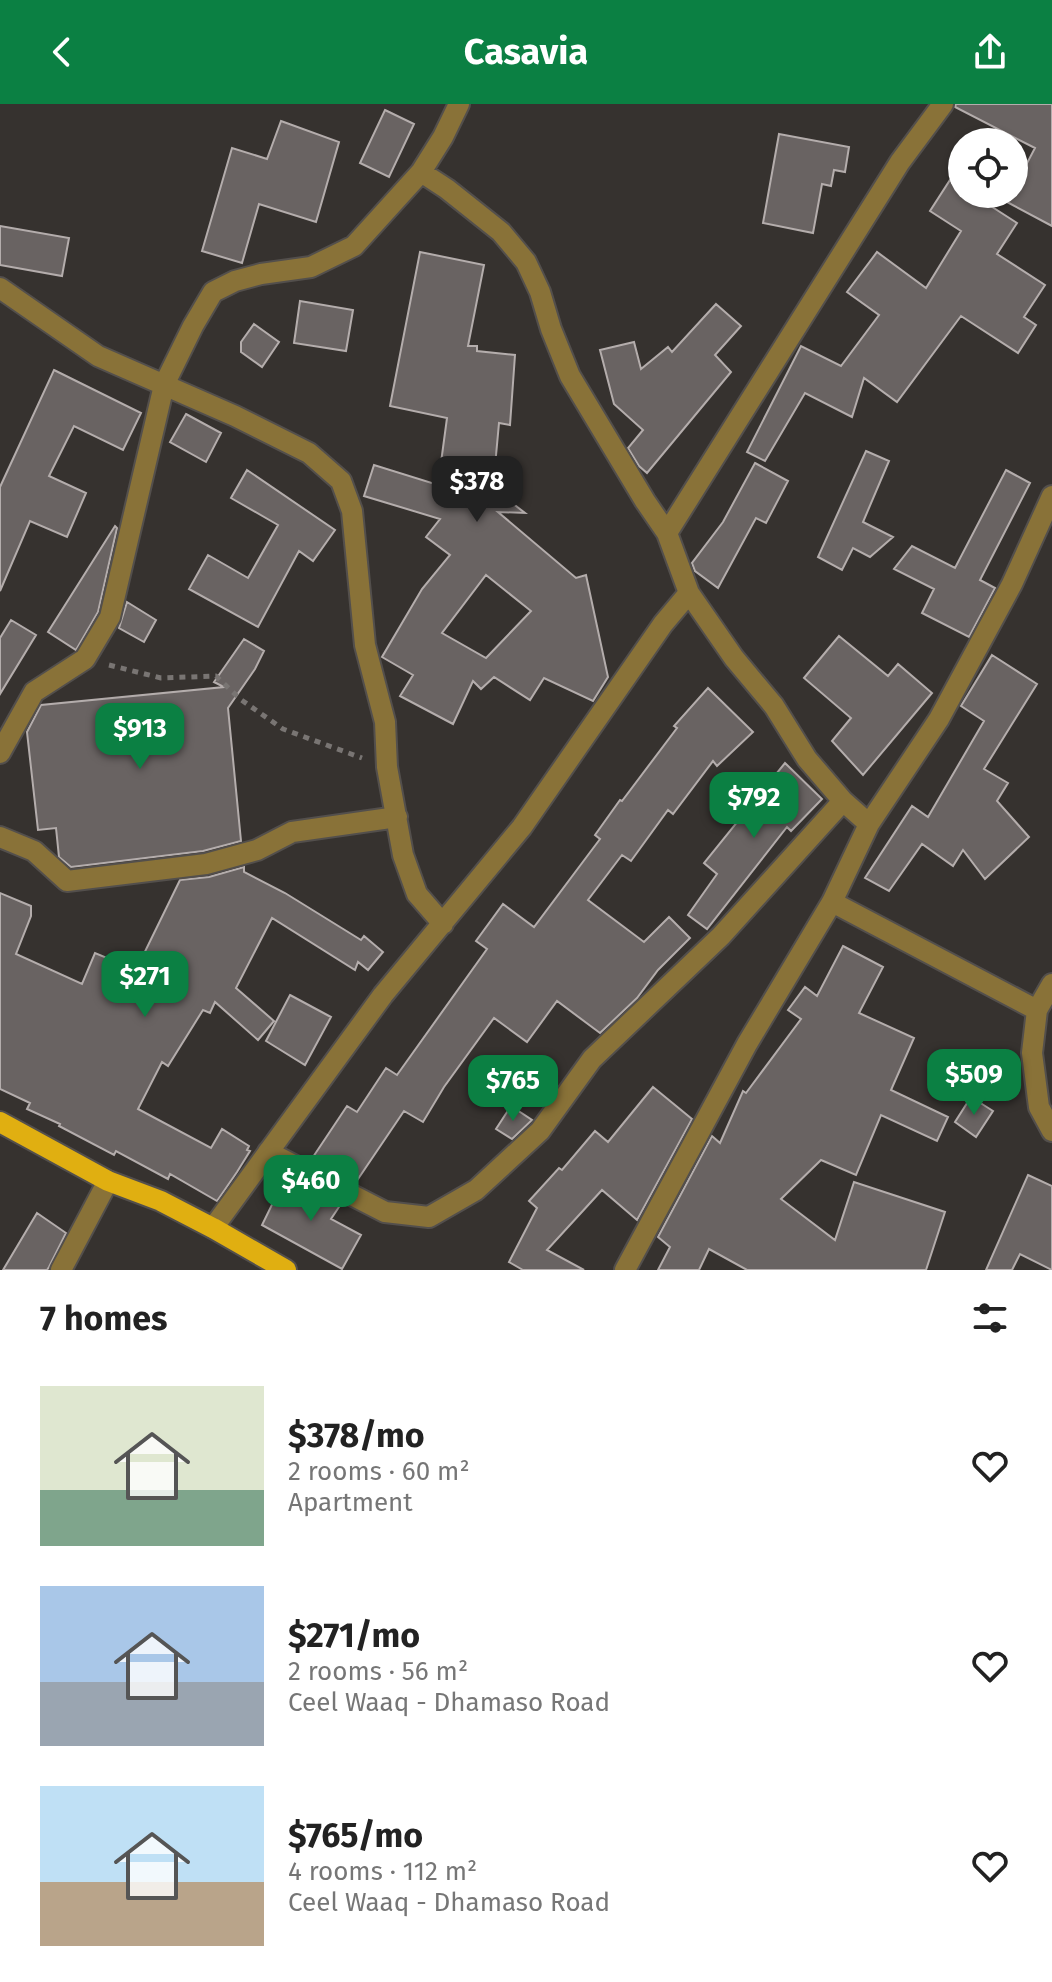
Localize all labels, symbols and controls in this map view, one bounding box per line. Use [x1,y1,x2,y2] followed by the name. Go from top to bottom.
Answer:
[40,30,84,74] icon: back
[464,30,588,74] text: Casavia
[968,30,1012,74] icon: share
[948,128,1028,208] map controls
[948,128,1028,208] button: locate
[430,456,524,524] pin: $378
[450,466,504,497] text: $378
[93,703,187,771] pin: $913
[113,713,167,744] text: $913
[707,772,801,840] pin: $792
[727,782,781,813] text: $792
[98,951,192,1019] pin: $271
[119,961,171,992] text: $271
[927,1049,1021,1117] pin: $509
[466,1055,560,1123] pin: $765
[945,1059,1003,1090] text: $509
[486,1065,540,1096] text: $765
[264,1155,358,1223] pin: $460
[282,1165,340,1196] text: $460
[968,1296,1012,1340] icon: filters
[40,1298,167,1339] text: 7 homes
[288,1415,425,1456] text: $378/mo
[104,1418,200,1514] icon: home
[968,1444,1012,1488] icon: heart
[288,1456,470,1487] text: 2 rooms · 60 m²
[288,1487,413,1518] text: Apartment
[288,1615,420,1656] text: $271/mo
[104,1618,200,1714] icon: home
[968,1644,1012,1688] icon: heart
[288,1656,468,1687] text: 2 rooms · 56 m²
[288,1687,610,1718] text: Ceel Waaq - Dhamaso Road
[288,1815,423,1856] text: $765/mo
[104,1818,200,1914] icon: home
[968,1844,1012,1888] icon: heart
[288,1856,477,1887] text: 4 rooms · 112 m²
[288,1887,610,1918] text: Ceel Waaq - Dhamaso Road

